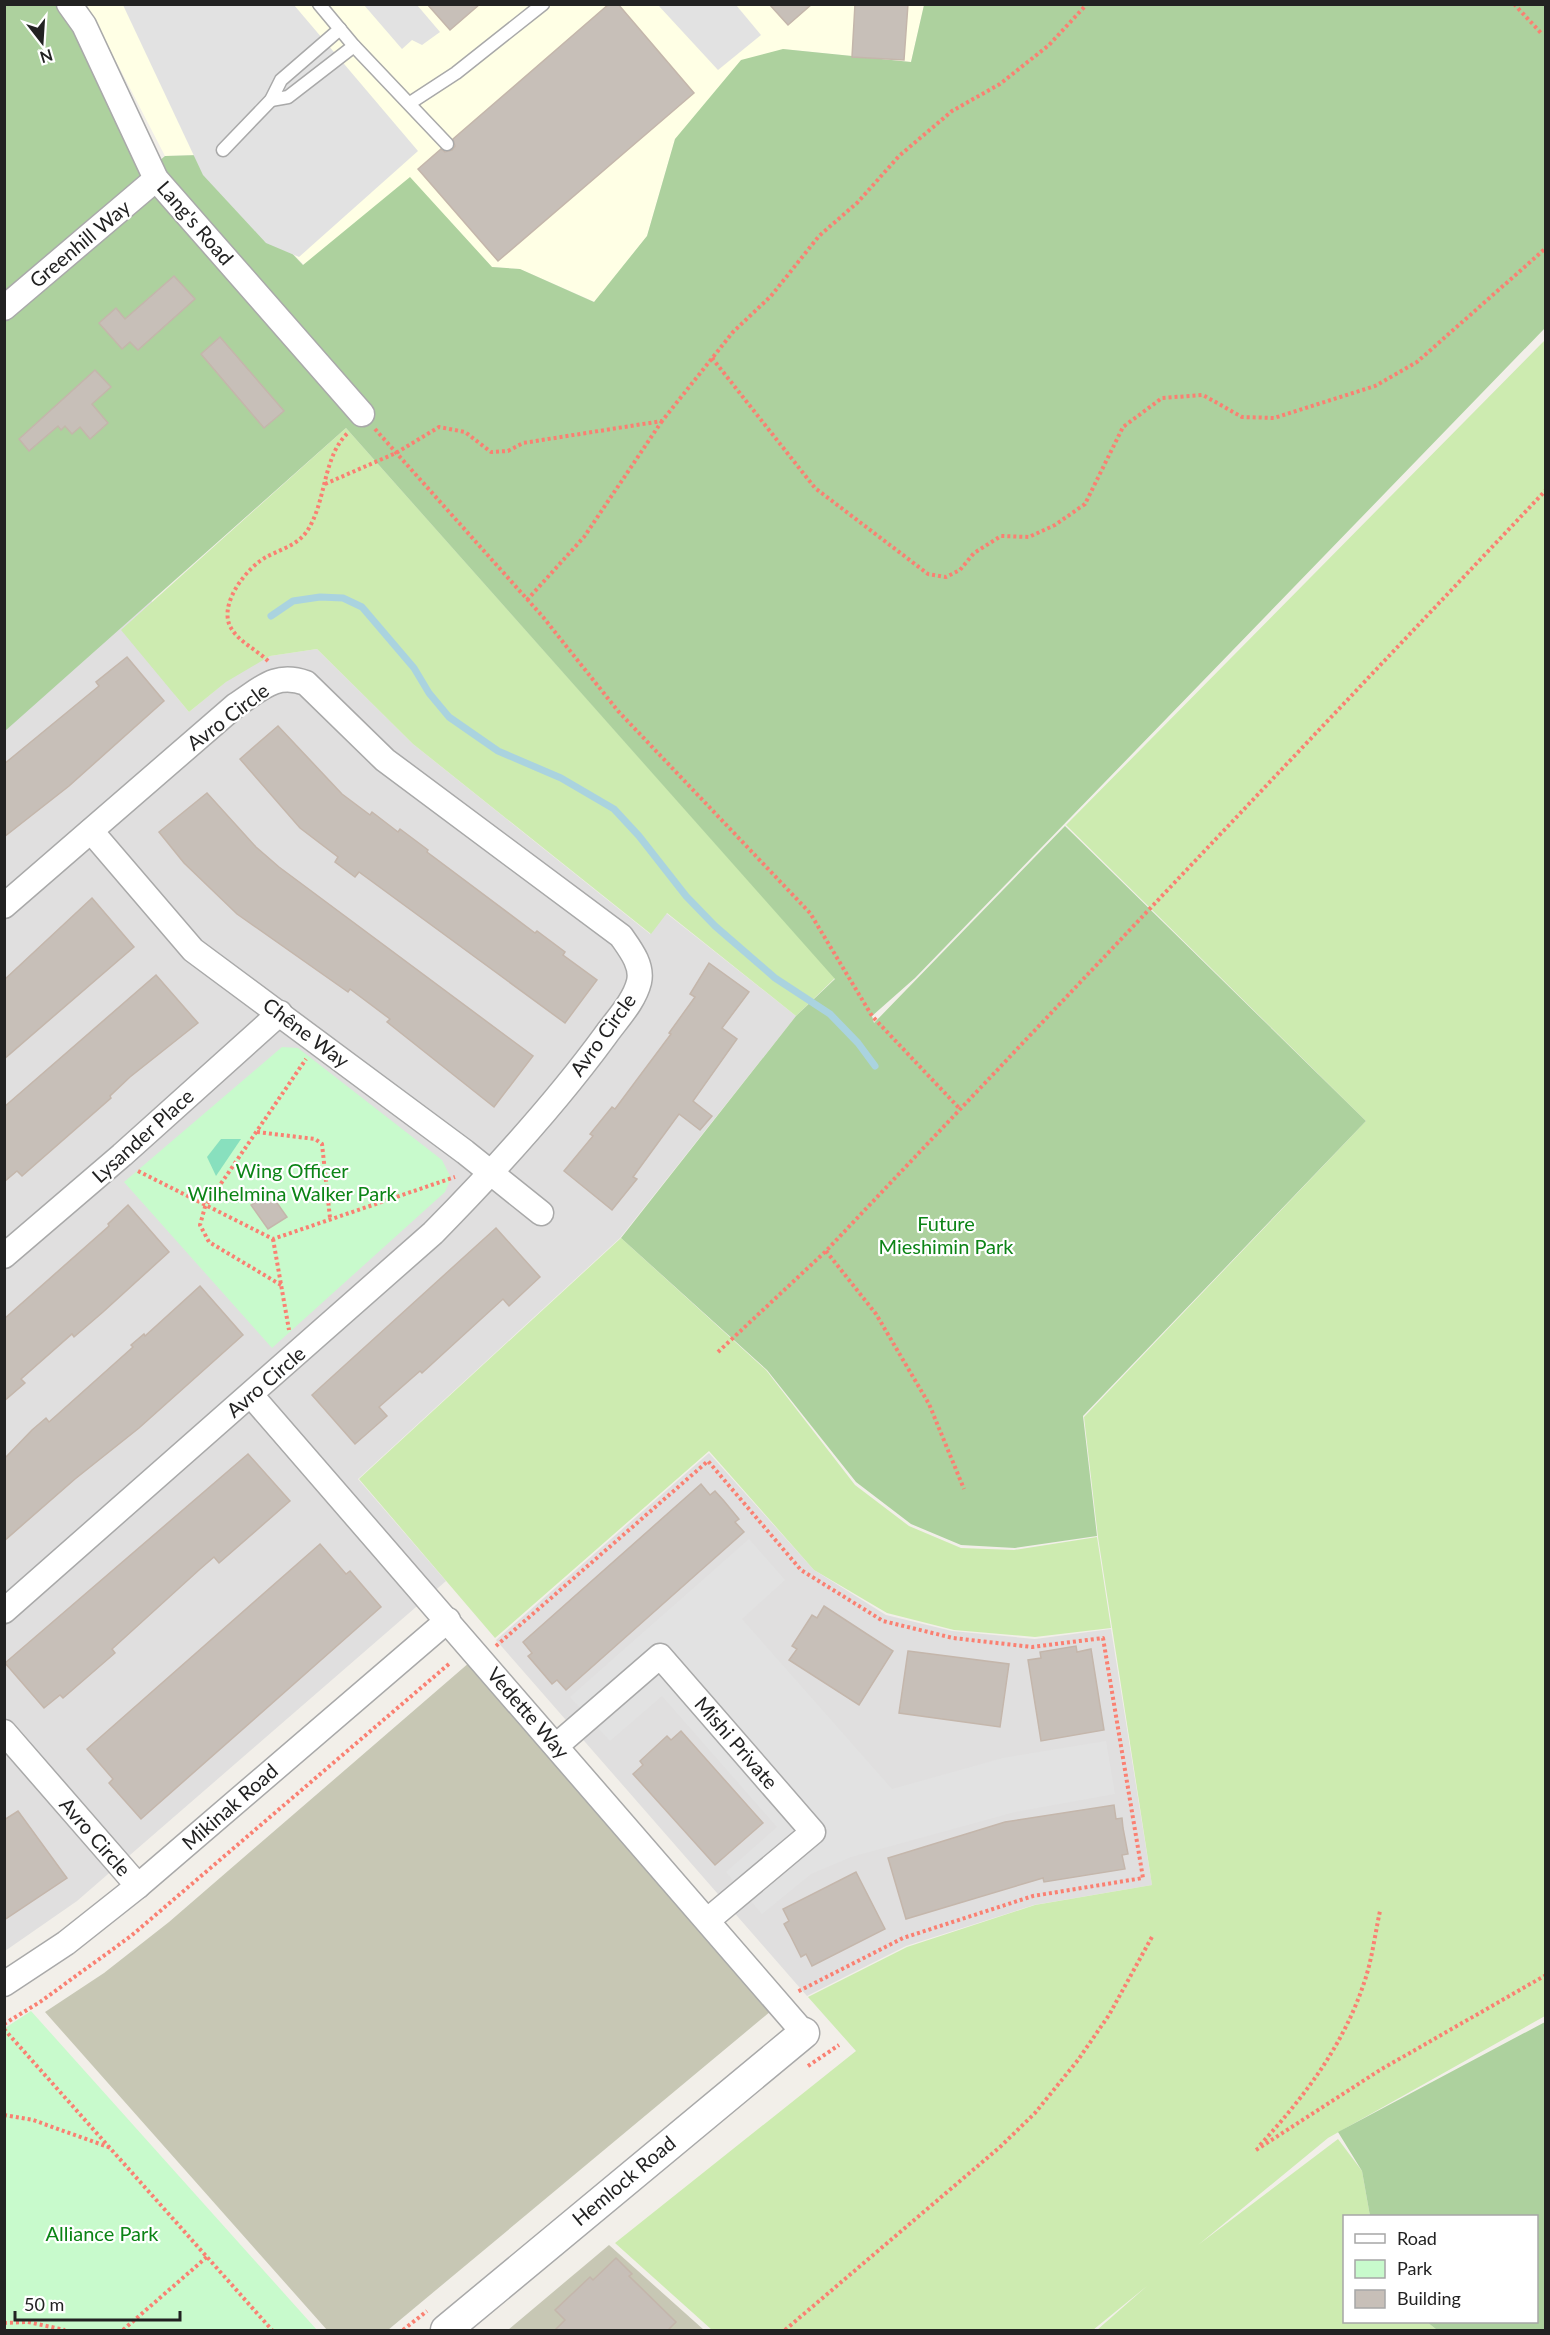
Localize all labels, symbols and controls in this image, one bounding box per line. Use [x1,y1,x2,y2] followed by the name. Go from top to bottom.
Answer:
[12,12,72,72] north arrow
[38,46,55,68] text: N
[153,175,239,269] street label: Lang's Road
[24,194,135,292] street label: Greenhill Way
[182,678,273,755] street label: Avro Circle
[564,988,640,1080] street label: Avro Circle
[259,992,355,1073] street label: Chêne Way
[87,1083,198,1187] street label: Lysander Place
[187,1158,397,1205] park label: Wing Officer Wilhelmina Walker Park
[879,1211,1014,1258] park label: Future Mieshimin Park
[221,1341,310,1422] street label: Avro Circle
[483,1662,575,1763] street label: Vedette Way
[690,1691,783,1793] street label: Mishi Private
[177,1758,282,1854] street label: Mikinak Road
[55,1792,136,1881] street label: Avro Circle
[567,2130,680,2230] street label: Hemlock Road
[1343,2215,1538,2323] legend
[46,2221,159,2245] park label: Alliance Park
[1397,2227,1437,2249] text: Road
[1397,2257,1433,2279] text: Park
[15,2284,180,2322] scale bar
[1397,2287,1461,2309] text: Building
[24,2293,64,2315] text: 50 m

